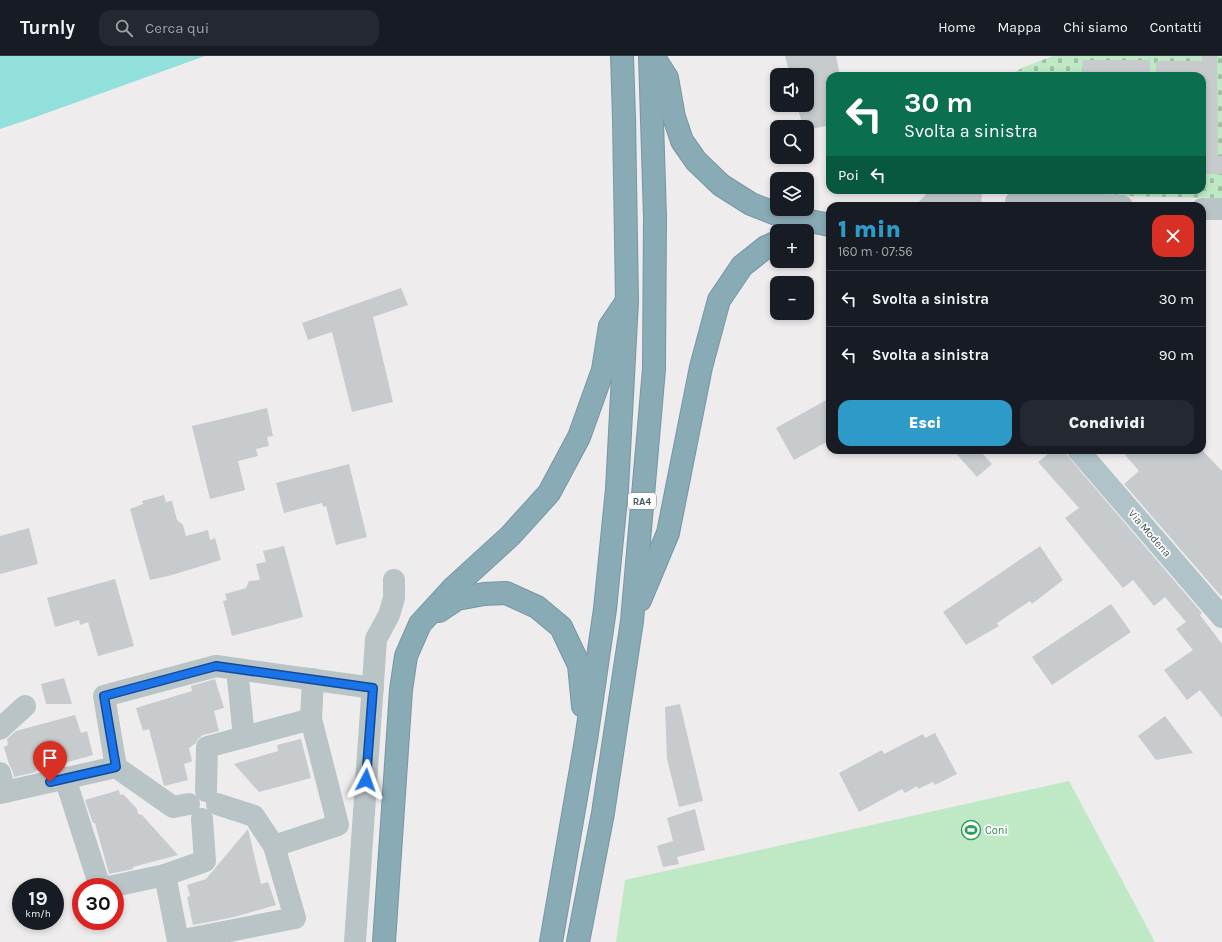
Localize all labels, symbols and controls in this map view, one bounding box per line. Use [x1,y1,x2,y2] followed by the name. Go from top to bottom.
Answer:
[99,10,379,46] search box
[20,17,75,39] text: Turnly
[113,17,135,39] icon: search
[145,19,209,37] text: Cerca qui
[938,19,975,36] text: Home
[997,19,1041,36] text: Mappa
[1063,19,1128,36] text: Chi siamo
[1150,19,1202,36] text: Contatti
[770,68,814,320] map controls
[770,68,814,112] button: sound
[904,86,973,119] text: 30 m
[838,88,890,140] icon: left
[770,120,814,164] button: search
[904,120,1038,142] text: Svolta a sinistra
[867,164,889,186] icon: left
[838,166,859,184] text: Poi
[770,172,814,216] button: layers
[838,215,901,243] text: 1 min
[1152,215,1194,257] button: close
[770,224,814,268] button: +
[838,244,913,259] text: 160 m · 07:56
[770,276,814,320] button: −
[838,288,860,310] icon: left
[872,290,989,308] text: Svolta a sinistra
[1159,290,1194,308] text: 30 m
[838,344,860,366] icon: left
[872,346,989,364] text: Svolta a sinistra
[1159,346,1194,364] text: 90 m
[838,400,1012,446] button: Esci
[1020,400,1194,446] button: Condividi
[628,493,656,509] road number: RA4
[1126,507,1174,560] street label: Via Modena
[33,741,67,782] pin
[39,747,61,769] icon: arrive
[345,759,387,801] position arrow
[960,819,982,841] sports icon: Coni
[985,824,1008,837] place label: Coni
[72,878,124,930] speed limit sign: 30
[28,887,48,910] text: 19
[25,908,51,920] text: km/h

